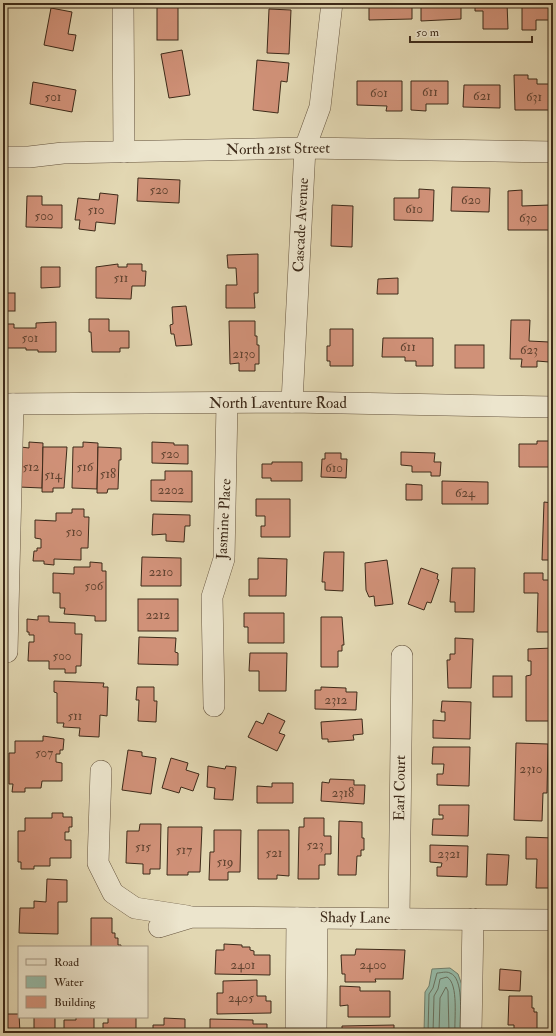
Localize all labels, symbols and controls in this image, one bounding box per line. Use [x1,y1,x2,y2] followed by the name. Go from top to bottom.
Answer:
[410,18,532,44] scale bar
[416,25,440,40] text: 50 m
[422,84,438,100] house number: 611
[370,85,388,101] house number: 601
[473,88,491,104] house number: 621
[45,89,62,105] house number: 501
[526,89,542,105] house number: 631
[226,139,330,159] street label: North 21st Street
[289,177,313,273] street label: Cascade Avenue
[150,182,168,198] house number: 520
[461,192,481,208] house number: 620
[405,201,423,217] house number: 610
[88,202,104,218] house number: 510
[35,208,53,224] house number: 500
[519,210,537,226] house number: 630
[114,270,129,286] house number: 511
[22,330,39,346] house number: 501
[400,339,416,355] house number: 611
[520,342,538,358] house number: 623
[233,346,255,362] house number: 2130
[209,394,348,413] street label: North Laventure Road
[161,446,179,462] house number: 520
[23,459,40,475] house number: 512
[77,459,95,475] house number: 516
[325,460,343,476] house number: 610
[100,466,116,482] house number: 518
[44,467,63,483] house number: 514
[212,478,237,561] street label: Jasmine Place
[158,482,185,498] house number: 2202
[455,485,476,501] house number: 624
[66,524,82,540] house number: 510
[149,564,173,580] house number: 2210
[85,578,105,594] house number: 506
[146,607,171,623] house number: 2212
[53,648,71,664] house number: 500
[325,692,348,708] house number: 2312
[68,708,83,724] house number: 511
[35,745,53,761] house number: 507
[390,755,410,821] street label: Earl Court
[520,761,542,777] house number: 2310
[332,785,354,801] house number: 2318
[306,837,324,853] house number: 523
[135,839,151,855] house number: 515
[176,842,192,858] house number: 517
[266,845,283,861] house number: 521
[438,846,461,862] house number: 2321
[217,854,233,870] house number: 519
[320,908,390,928] street label: Shady Lane
[18,946,148,1018] legend
[54,955,79,970] text: Road
[231,957,256,973] house number: 2401
[360,957,386,973] house number: 2400
[53,975,84,990] text: Water
[228,990,254,1006] house number: 2405
[54,995,97,1010] text: Building

